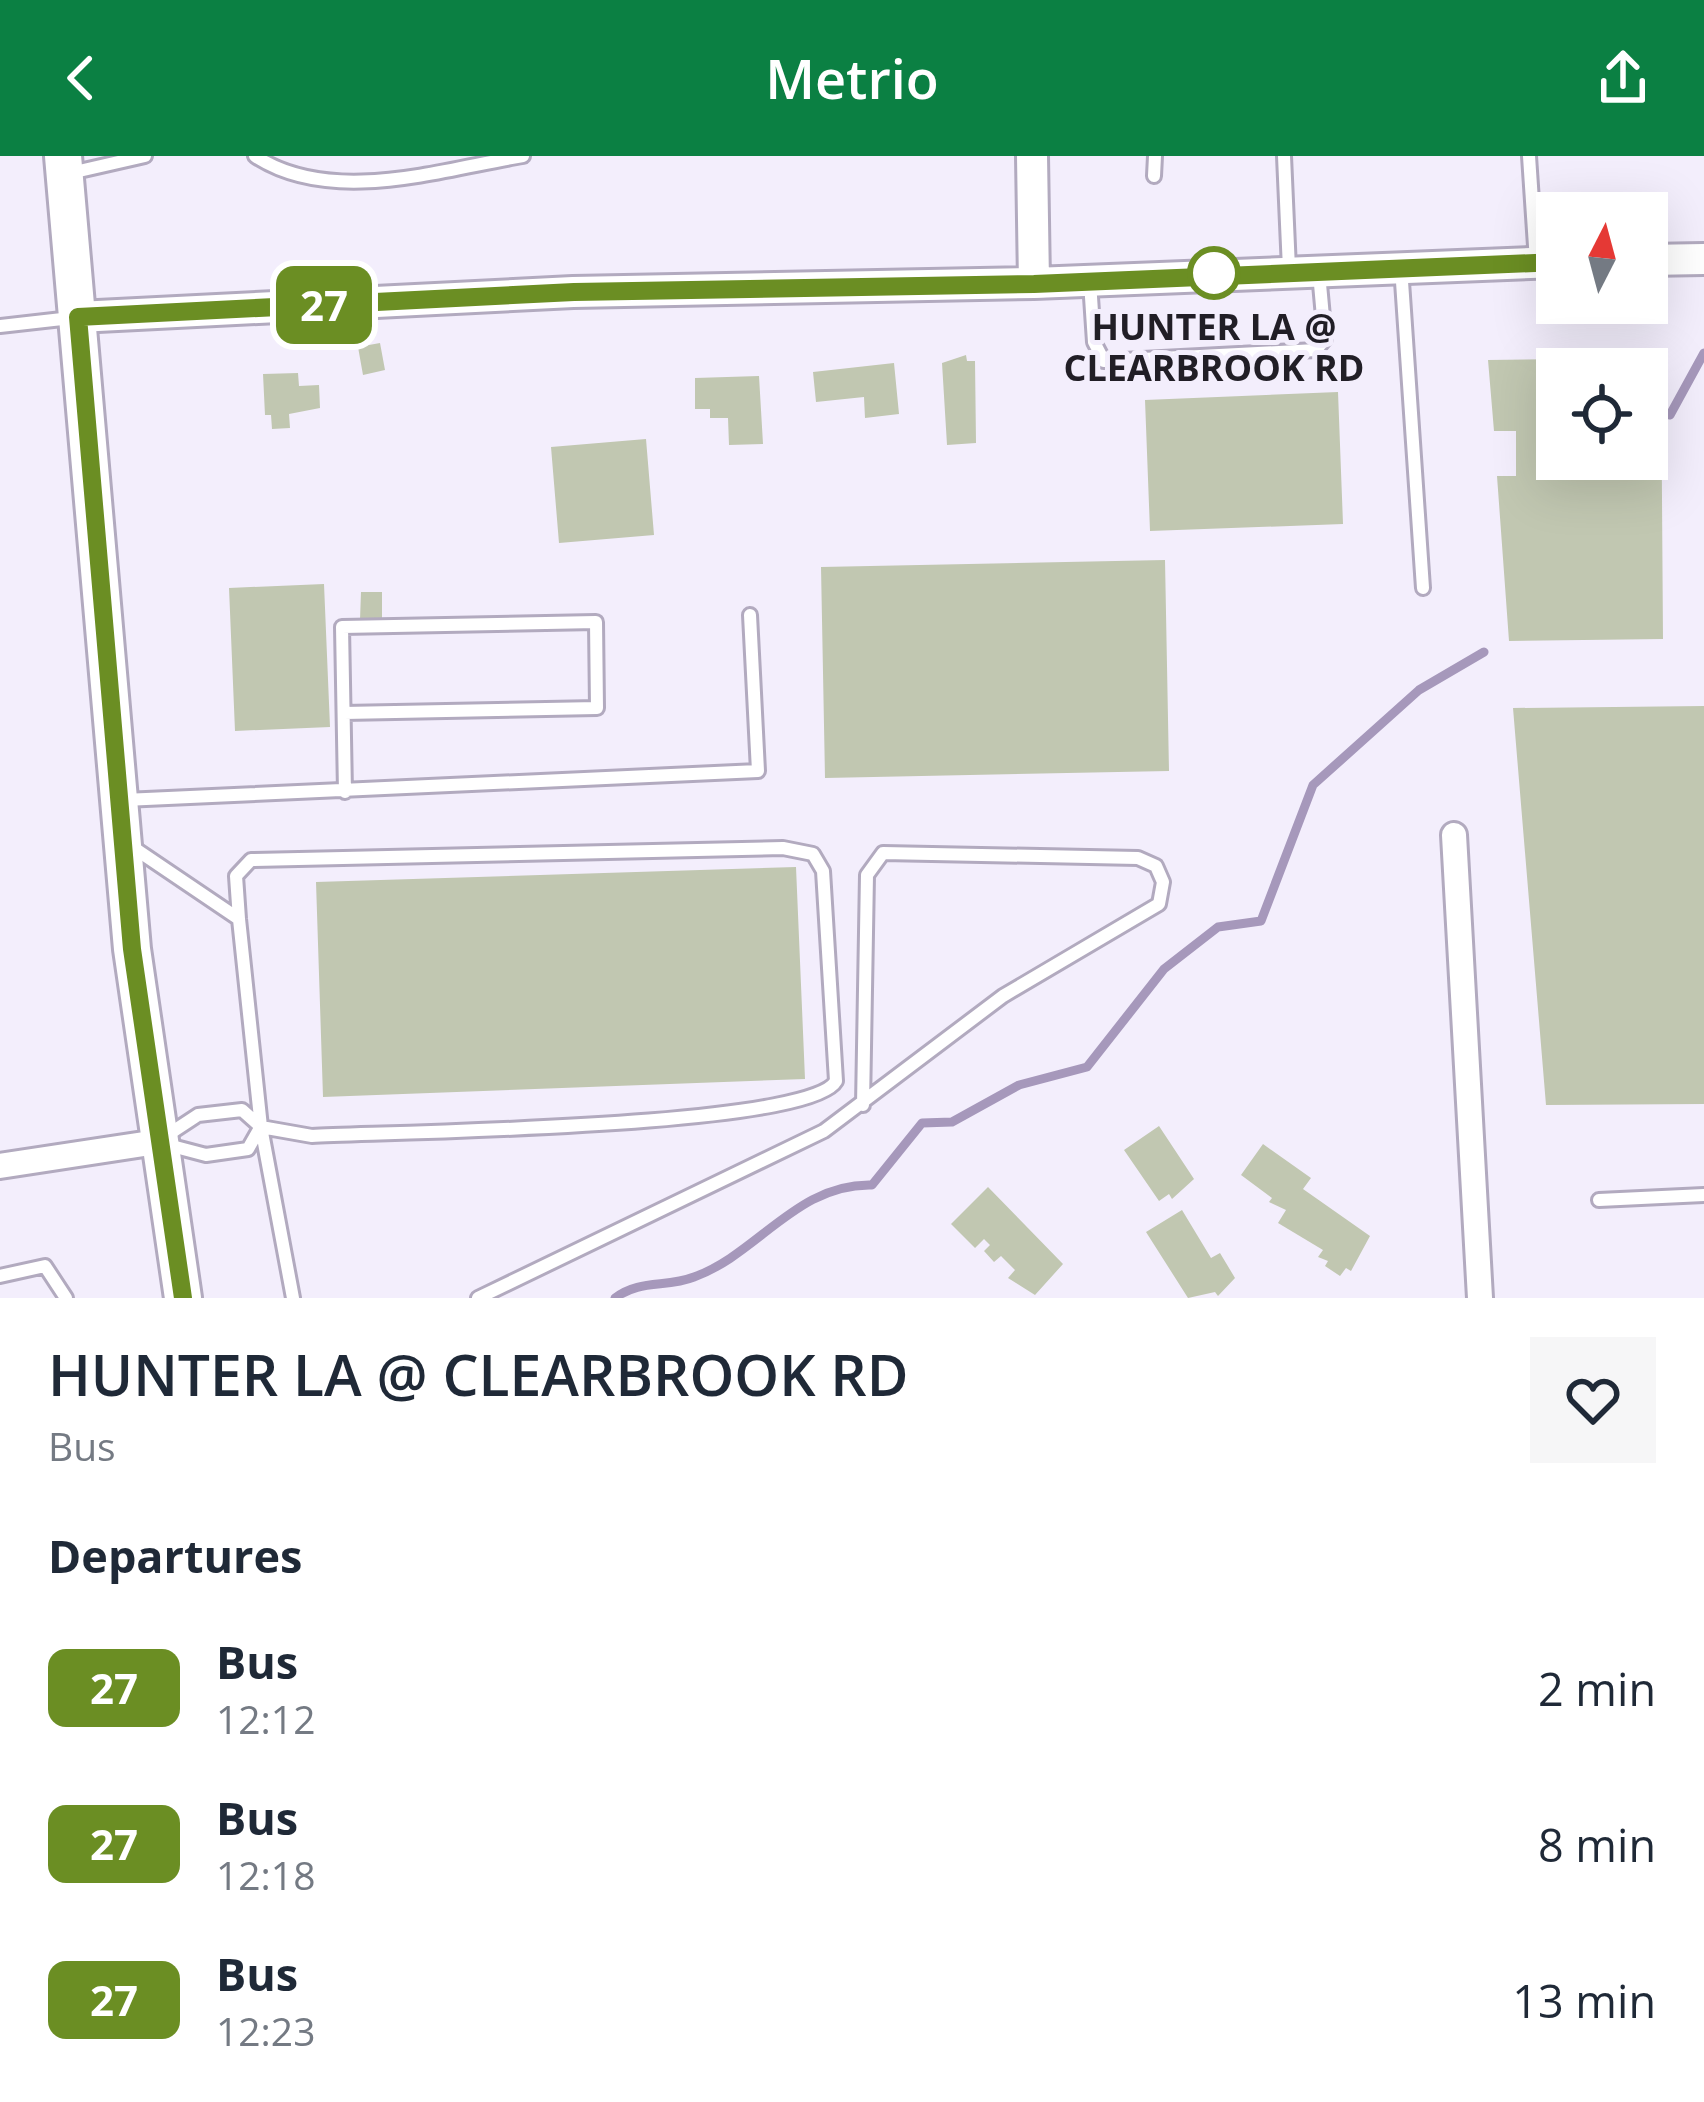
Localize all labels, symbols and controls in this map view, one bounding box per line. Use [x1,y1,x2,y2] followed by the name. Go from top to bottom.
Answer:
[765,41,939,115] text: Metrio
[48,45,114,111] icon: back
[1590,45,1656,111] icon: share
[1536,192,1668,324] north arrow
[1536,192,1668,480] map controls
[1189,248,1239,298] marker: HUNTER LA @ CLEARBROOK RD
[270,266,378,344] line badge: 27
[300,276,348,333] text: 27
[1064,302,1364,392] place label: HUNTER LA @ CLEARBROOK RD
[1536,348,1668,480] button: locate
[48,1335,909,1413] text: HUNTER LA @ CLEARBROOK RD
[1530,1337,1656,1463] button: heart
[48,1419,116,1472] text: Bus
[48,1525,303,1586] text: Departures
[216,1631,298,1692] text: Bus
[1538,1658,1656,1719] text: 2 min
[90,1659,138,1716] text: 27
[216,1692,315,1745] text: 12:12
[216,1787,298,1848] text: Bus
[1538,1814,1656,1875] text: 8 min
[90,1815,138,1872] text: 27
[216,1848,315,1901] text: 12:18
[216,1943,298,2004] text: Bus
[1512,1970,1656,2031] text: 13 min
[90,1971,138,2028] text: 27
[216,2004,315,2057] text: 12:23

